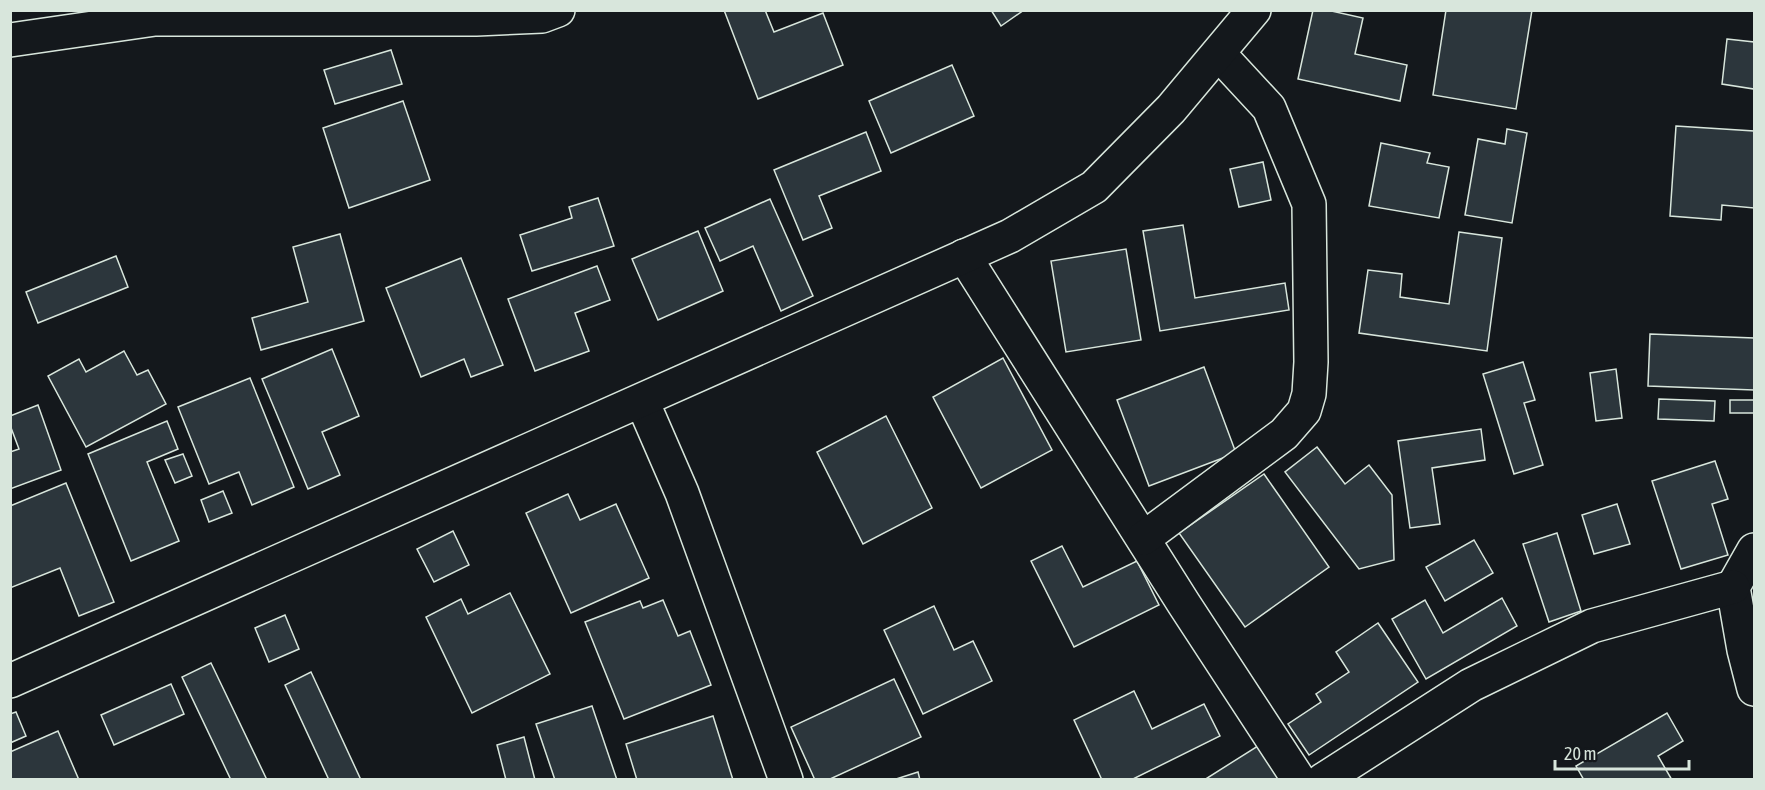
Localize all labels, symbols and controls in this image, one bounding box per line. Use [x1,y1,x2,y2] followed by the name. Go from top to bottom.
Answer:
[1555,733,1688,771] scale bar
[1564,743,1596,764] text: 20 m

